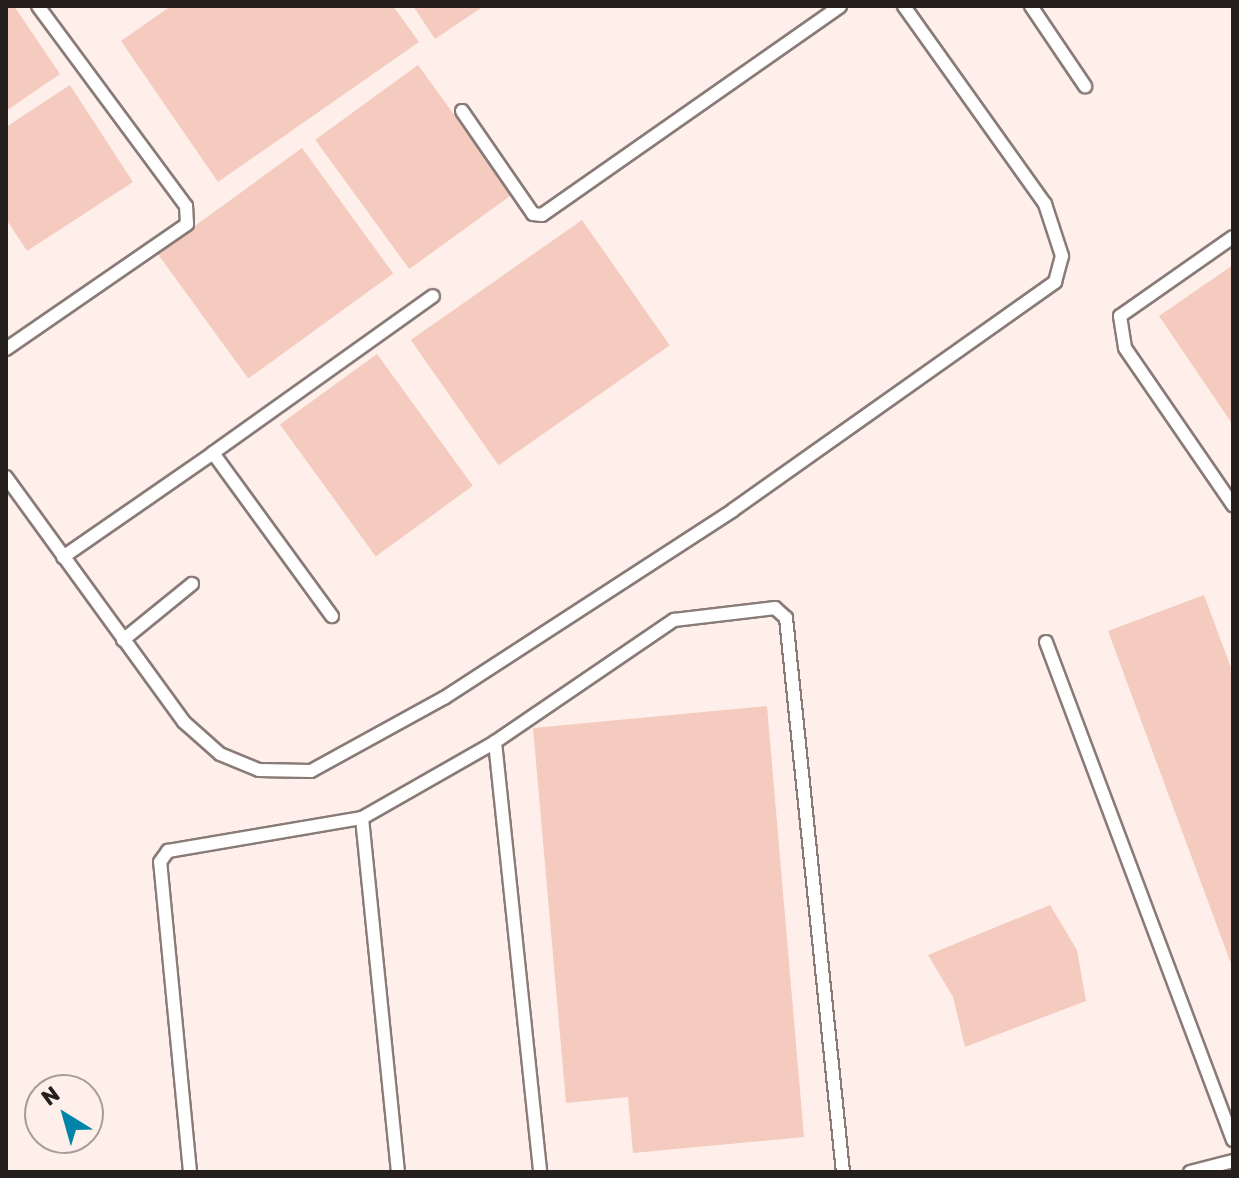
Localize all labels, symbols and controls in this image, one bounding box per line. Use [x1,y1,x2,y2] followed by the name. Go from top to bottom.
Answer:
[24,1074,104,1154] north arrow
[36,1080,65,1112] text: N

